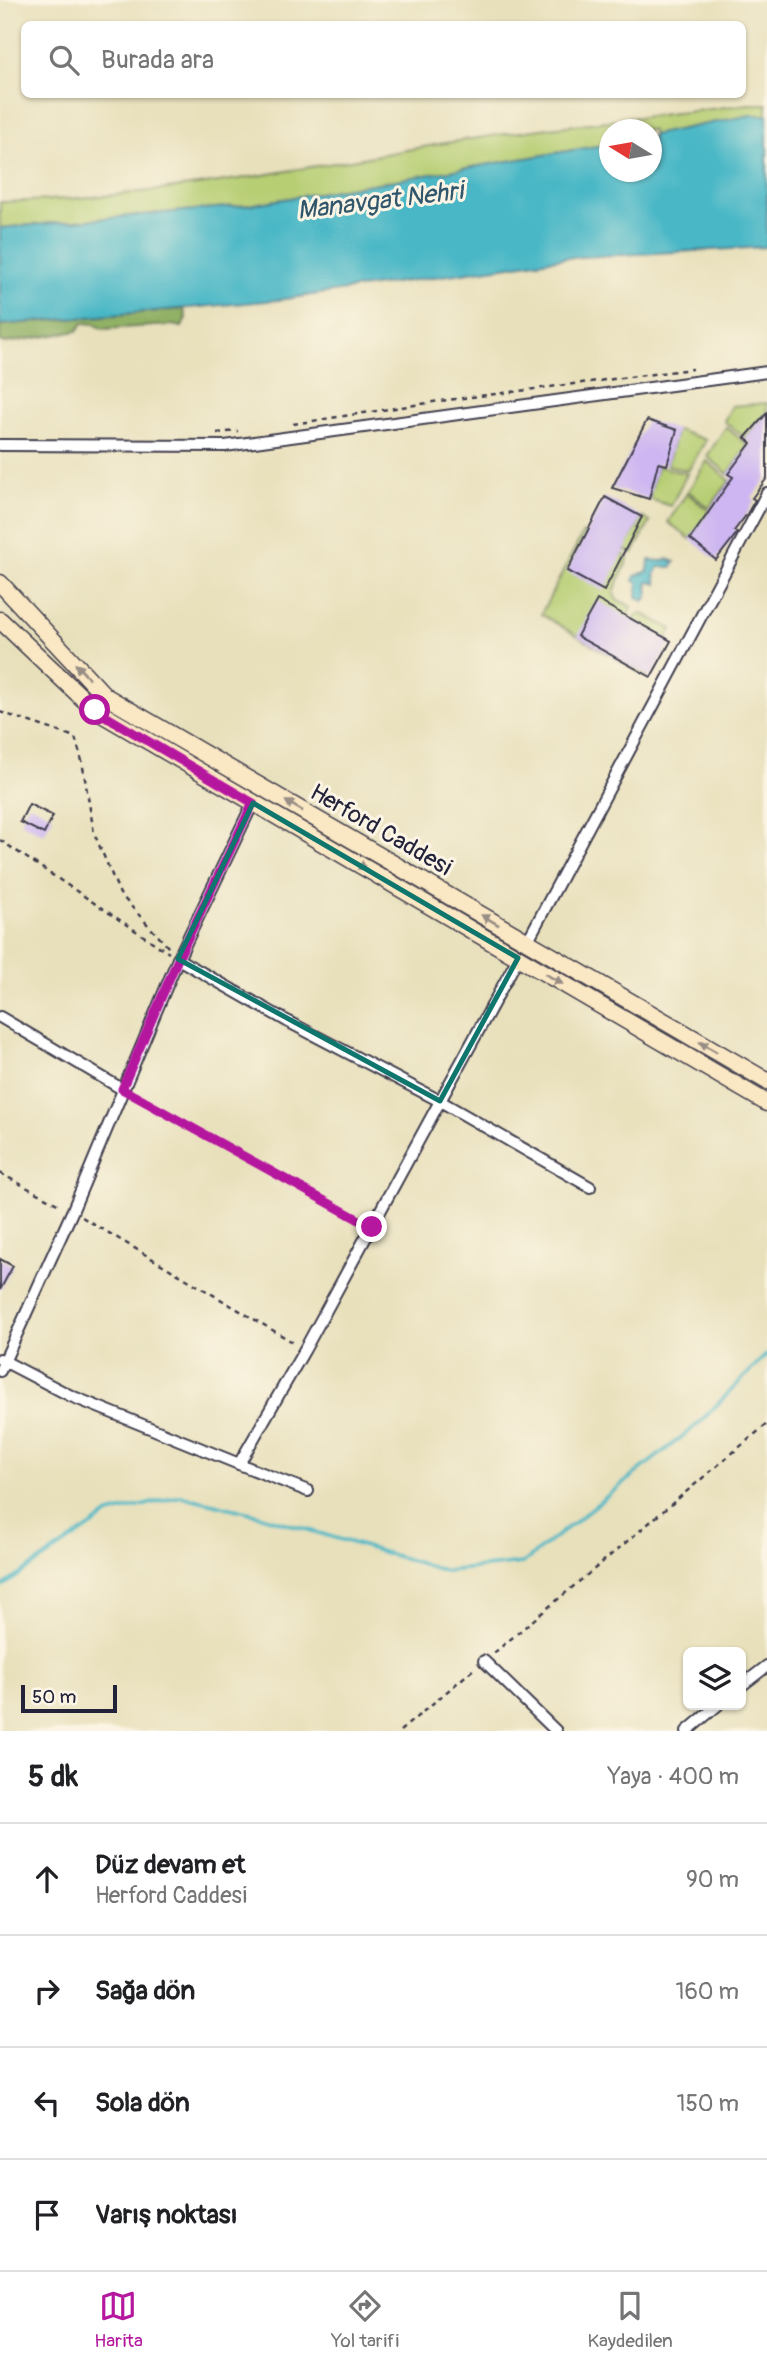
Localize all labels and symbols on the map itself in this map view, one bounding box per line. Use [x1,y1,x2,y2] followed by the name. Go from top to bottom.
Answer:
[599,119,662,182] north arrow
[295,174,469,227] water label: Manavgat Nehri
[74,662,90,680] one-way arrow
[79,694,110,725] route start
[305,778,457,882] street label: Herford Caddesi
[284,800,303,812] one-way arrow
[348,858,368,870] one-way arrow
[481,914,500,926] one-way arrow
[545,973,564,985] one-way arrow
[698,1041,718,1053] one-way arrow
[356,1211,387,1242] route end
[21,1682,117,1714] scale bar

